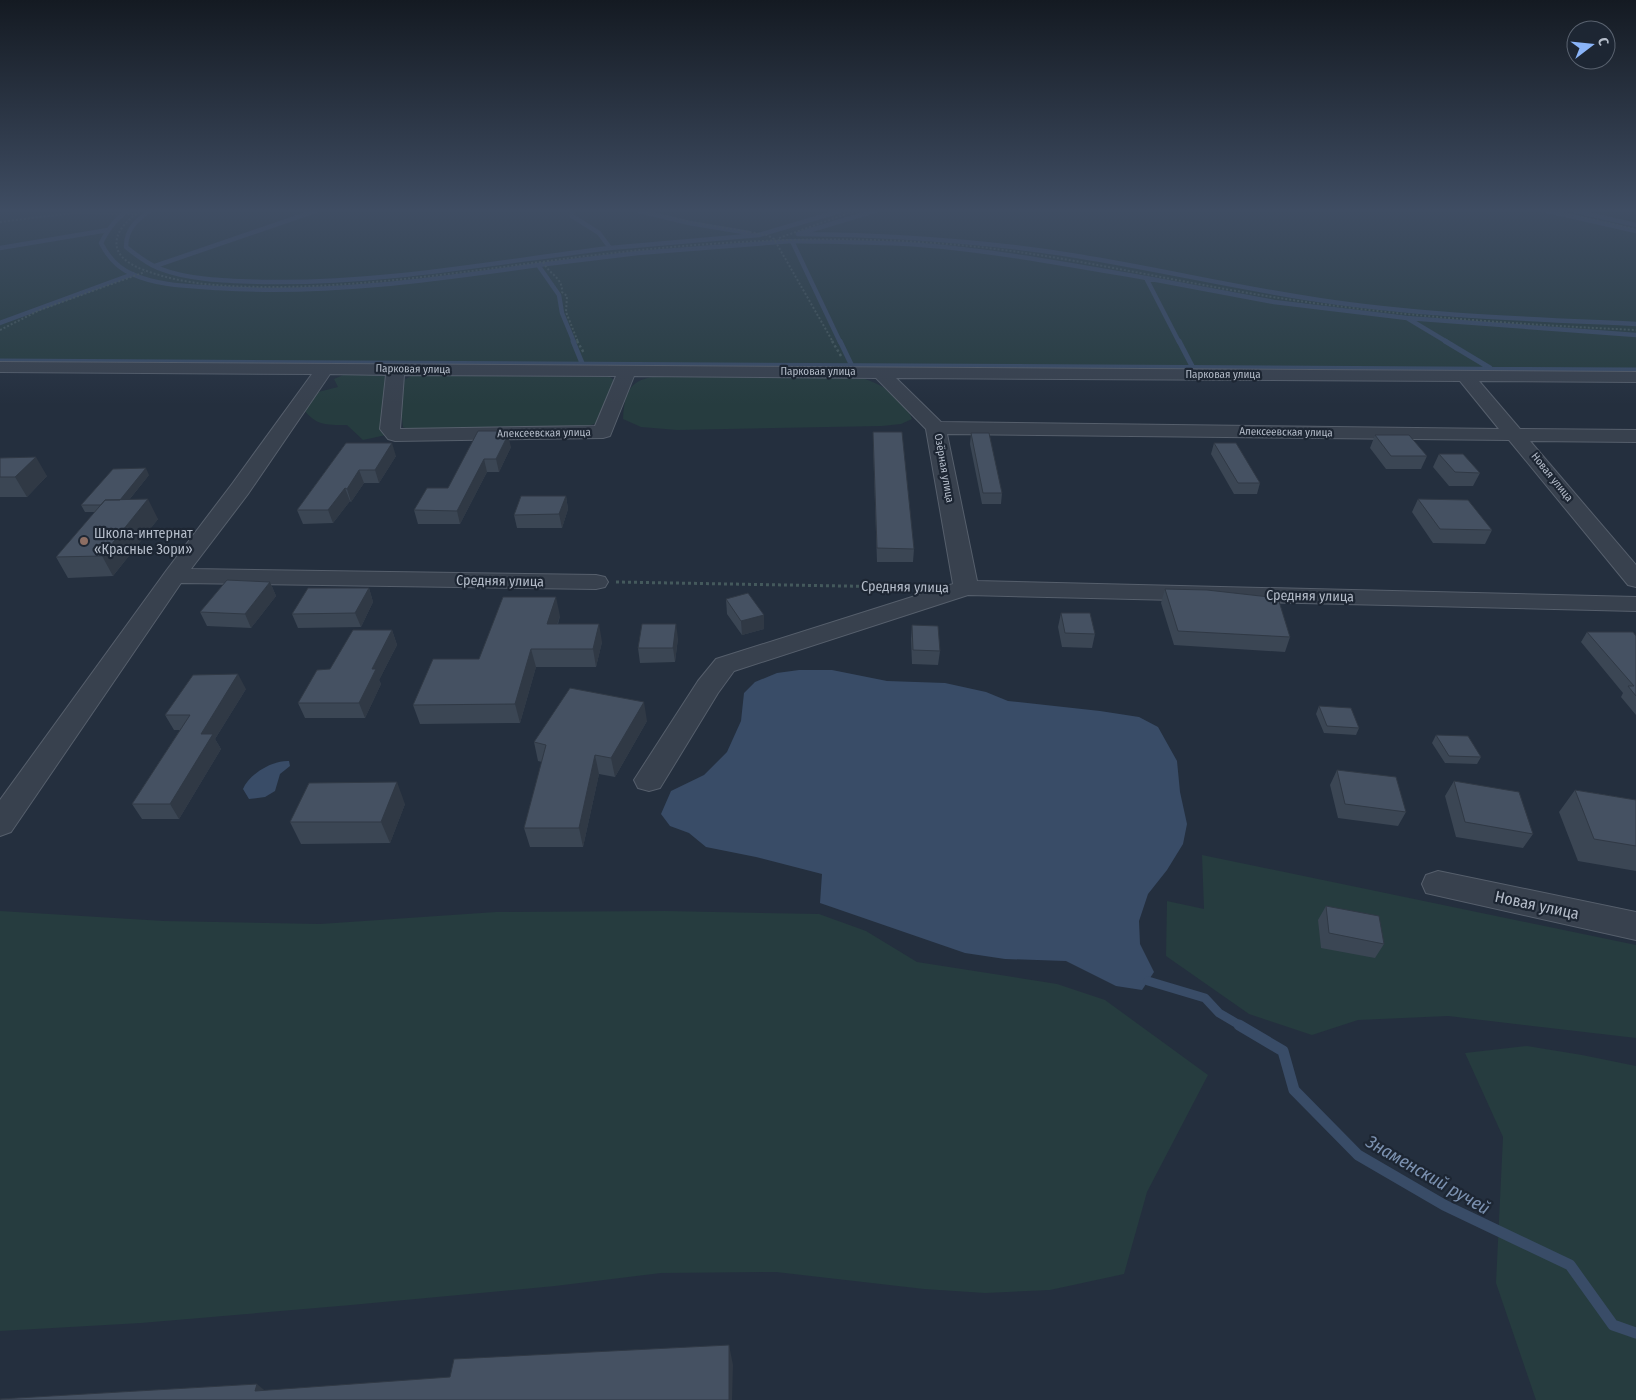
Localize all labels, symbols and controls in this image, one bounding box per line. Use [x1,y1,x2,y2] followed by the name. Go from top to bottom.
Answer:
[1566,20,1616,70] north arrow
[1594,36,1612,48] text: С
[375,362,451,376] street label: Парковая улица
[780,365,856,378] street label: Парковая улица
[1185,368,1261,381] street label: Парковая улица
[1239,425,1333,439] street label: Алексеевская улица
[497,426,591,440] street label: Алексеевская улица
[932,433,956,503] street label: Озёрная улица
[1528,450,1576,504] street label: Новая улица
[94,525,193,558] place label: Школа-интернат «Красные Зори»
[78,535,90,547] marker: Школа-интернат «Красные Зори»
[456,572,544,590] street label: Средняя улица
[861,578,949,596] street label: Средняя улица
[1266,587,1354,605] street label: Средняя улица
[1493,887,1581,923] street label: Новая улица
[1361,1130,1494,1219] water label: Знаменский ручей

